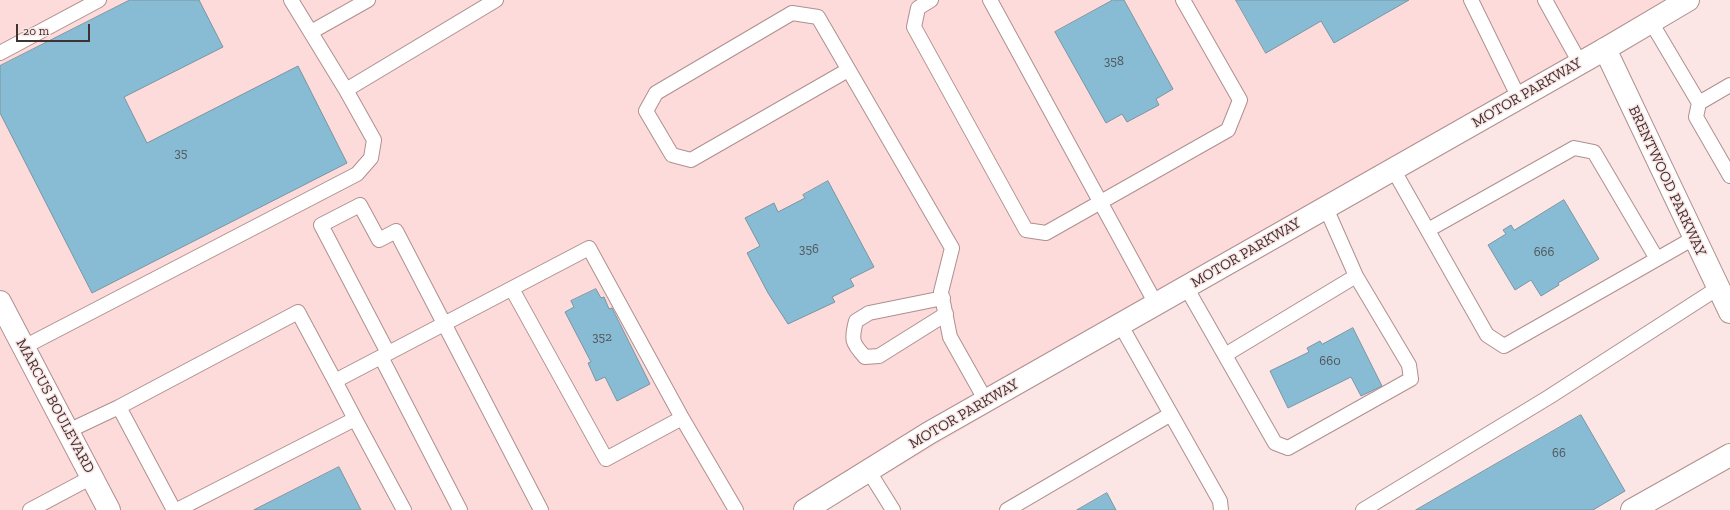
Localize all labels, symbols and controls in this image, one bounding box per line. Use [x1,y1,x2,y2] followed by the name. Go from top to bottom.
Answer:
[18,16,92,42] scale bar
[23,24,49,38] text: 20 m
[1104,53,1124,69] house number: 358
[1469,54,1585,132] street label: MOTOR PARKWAY
[1624,103,1710,259] street label: BRENTWOOD PARKWAY
[174,145,188,161] house number: 35
[1188,214,1304,292] street label: MOTOR PARKWAY
[799,241,819,257] house number: 356
[1534,244,1554,260] house number: 666
[592,329,612,345] house number: 352
[12,336,98,476] street label: MARCUS BOULEVARD
[1319,353,1341,369] house number: 660
[906,375,1022,453] street label: MOTOR PARKWAY
[1552,445,1566,461] house number: 66

